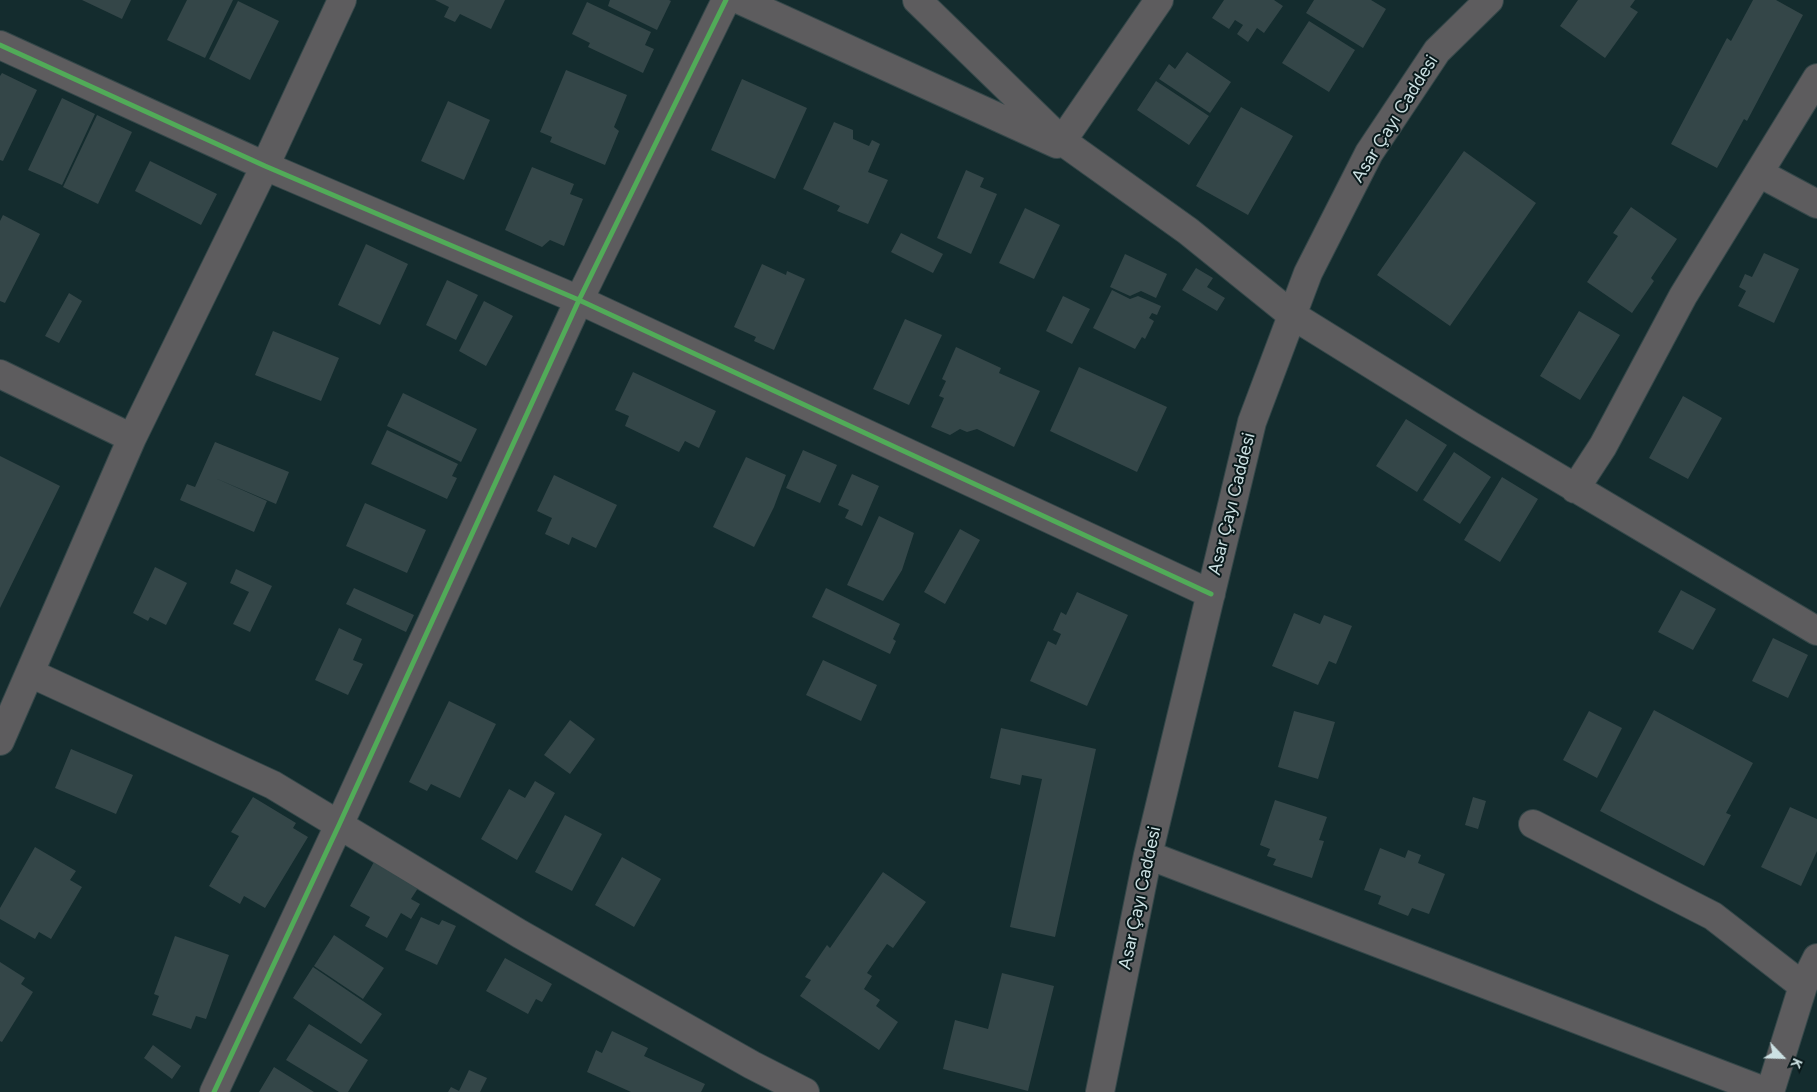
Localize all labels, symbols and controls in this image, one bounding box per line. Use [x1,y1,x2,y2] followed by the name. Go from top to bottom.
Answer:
[1347,51,1443,187] street label: Asar Çayı Caddesi
[1204,431,1260,577] street label: Asar Çayı Caddesi
[1114,824,1166,972] street label: Asar Çayı Caddesi
[1757,1032,1807,1082] north arrow
[1787,1056,1806,1071] text: K

